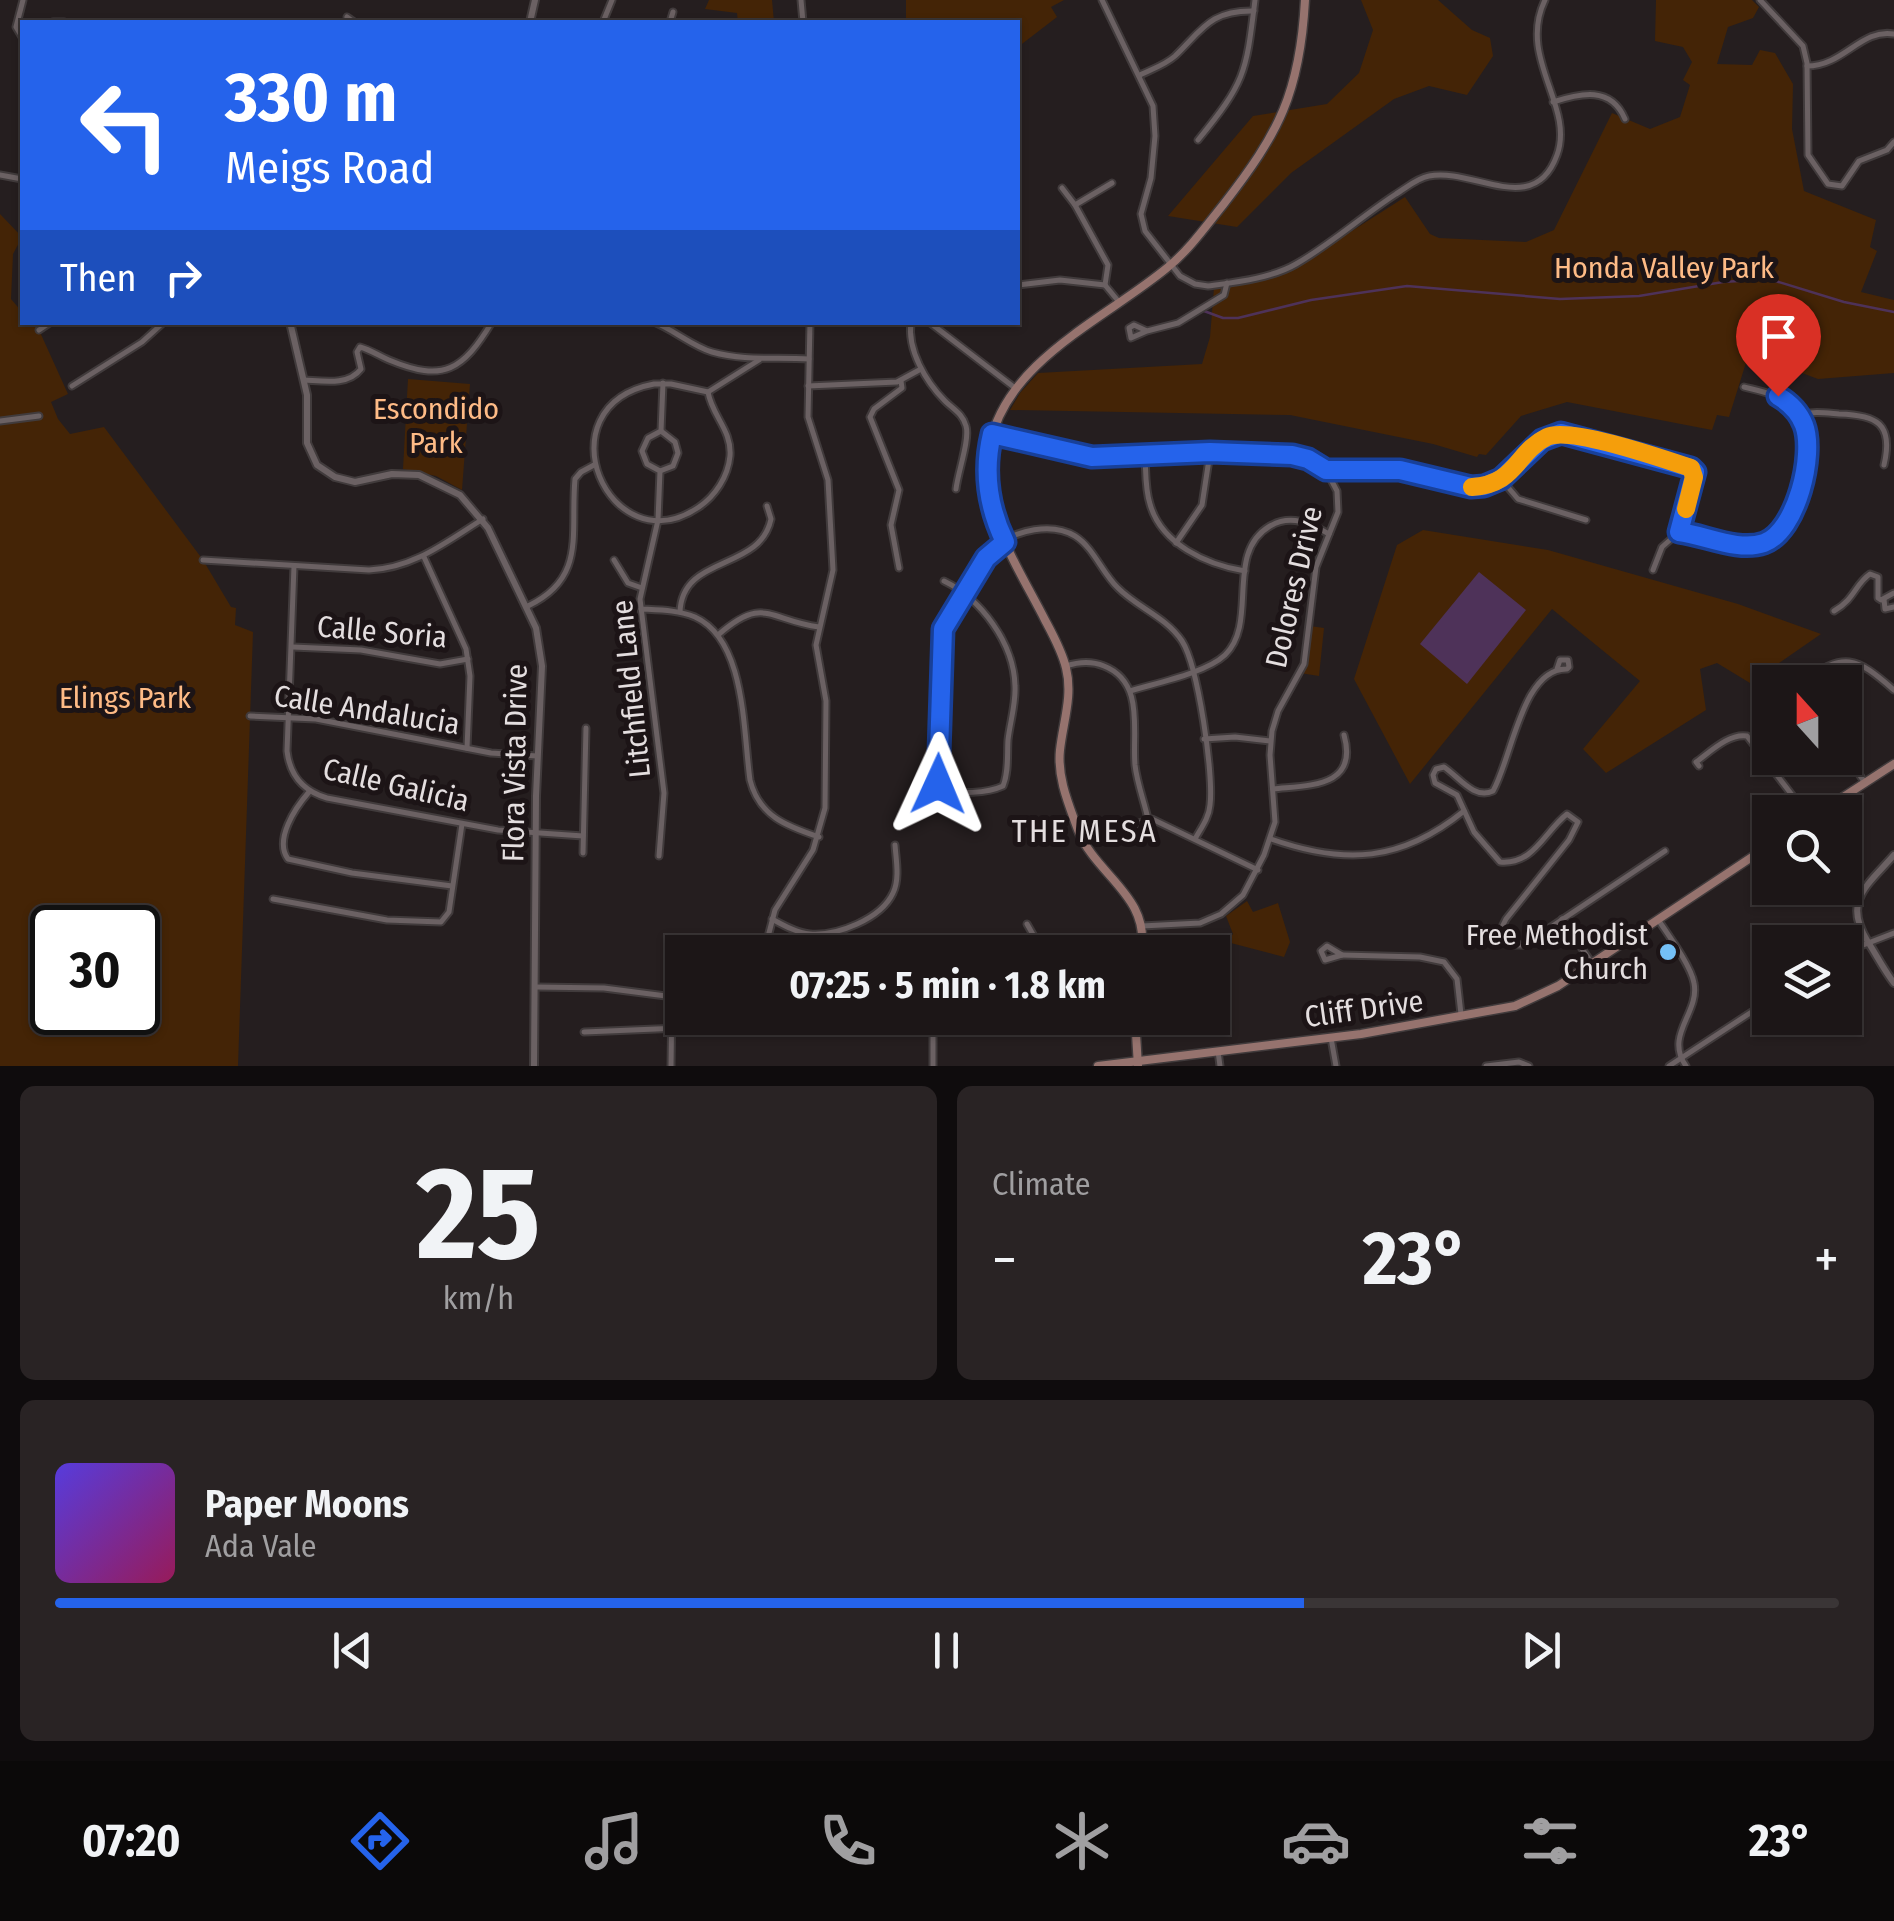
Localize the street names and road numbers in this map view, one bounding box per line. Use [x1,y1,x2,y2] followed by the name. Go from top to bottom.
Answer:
[1258,503,1330,671] street label: Dolores Drive
[604,598,658,780] street label: Litchfield Lane
[316,608,448,656] street label: Calle Soria
[495,664,535,862] street label: Flora Vista Drive
[271,678,463,742] street label: Calle Andalucia
[319,751,473,819] street label: Calle Galicia
[1302,983,1426,1035] street label: Cliff Drive

